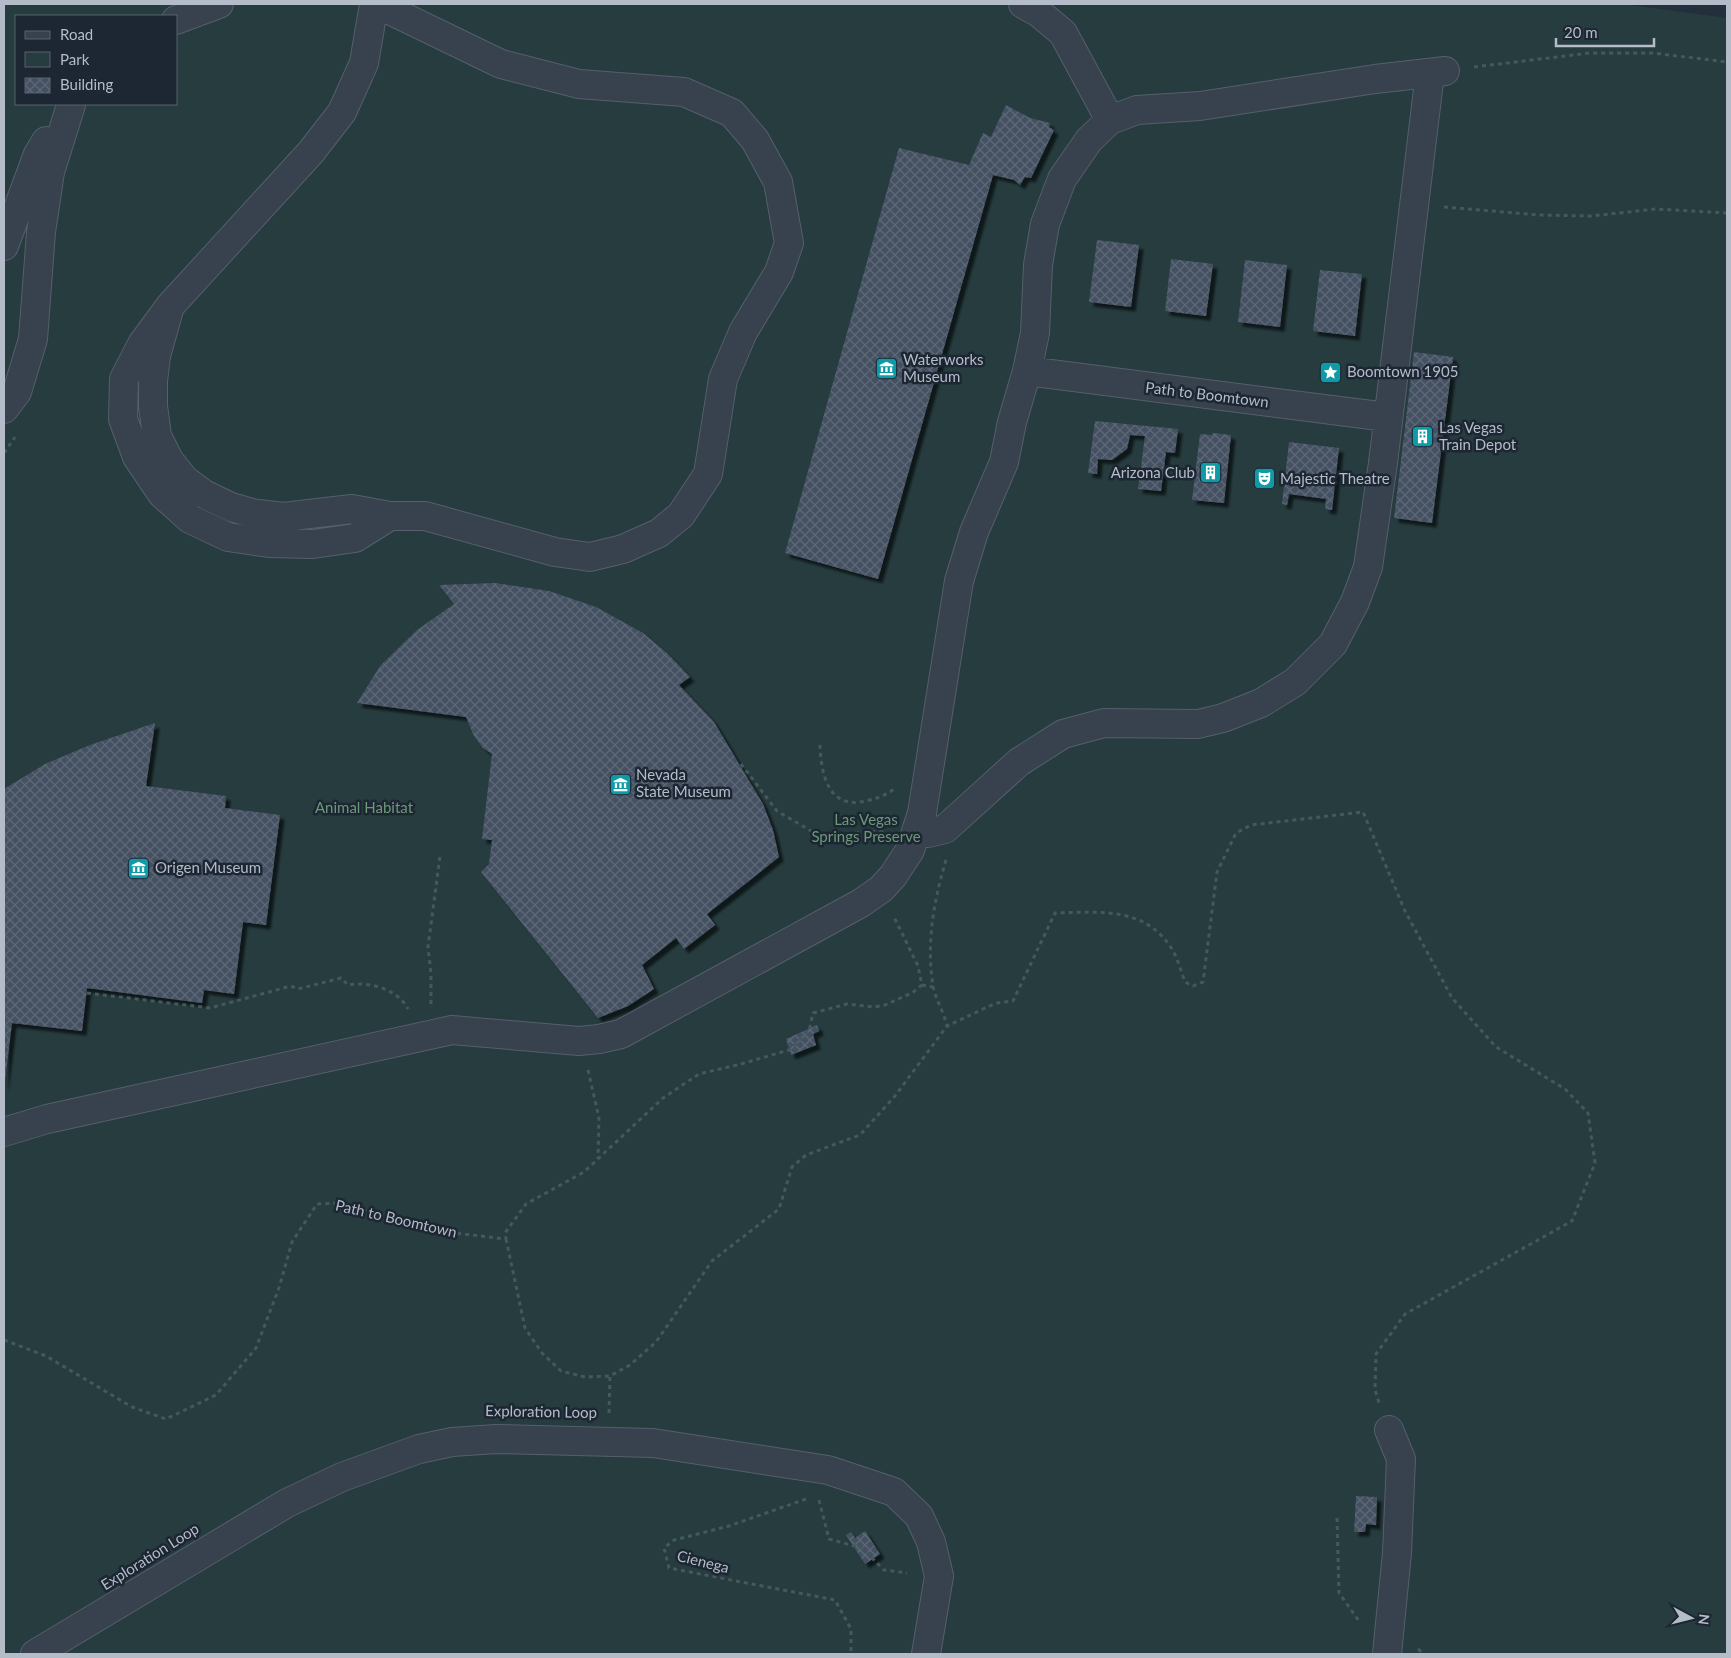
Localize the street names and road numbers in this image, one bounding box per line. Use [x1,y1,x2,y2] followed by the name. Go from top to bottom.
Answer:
[1144,378,1270,411] street label: Path to Boomtown
[334,1195,459,1241] street label: Path to Boomtown
[485,1401,597,1421] street label: Exploration Loop
[97,1519,202,1593] street label: Exploration Loop
[675,1546,731,1576] street label: Cienega

